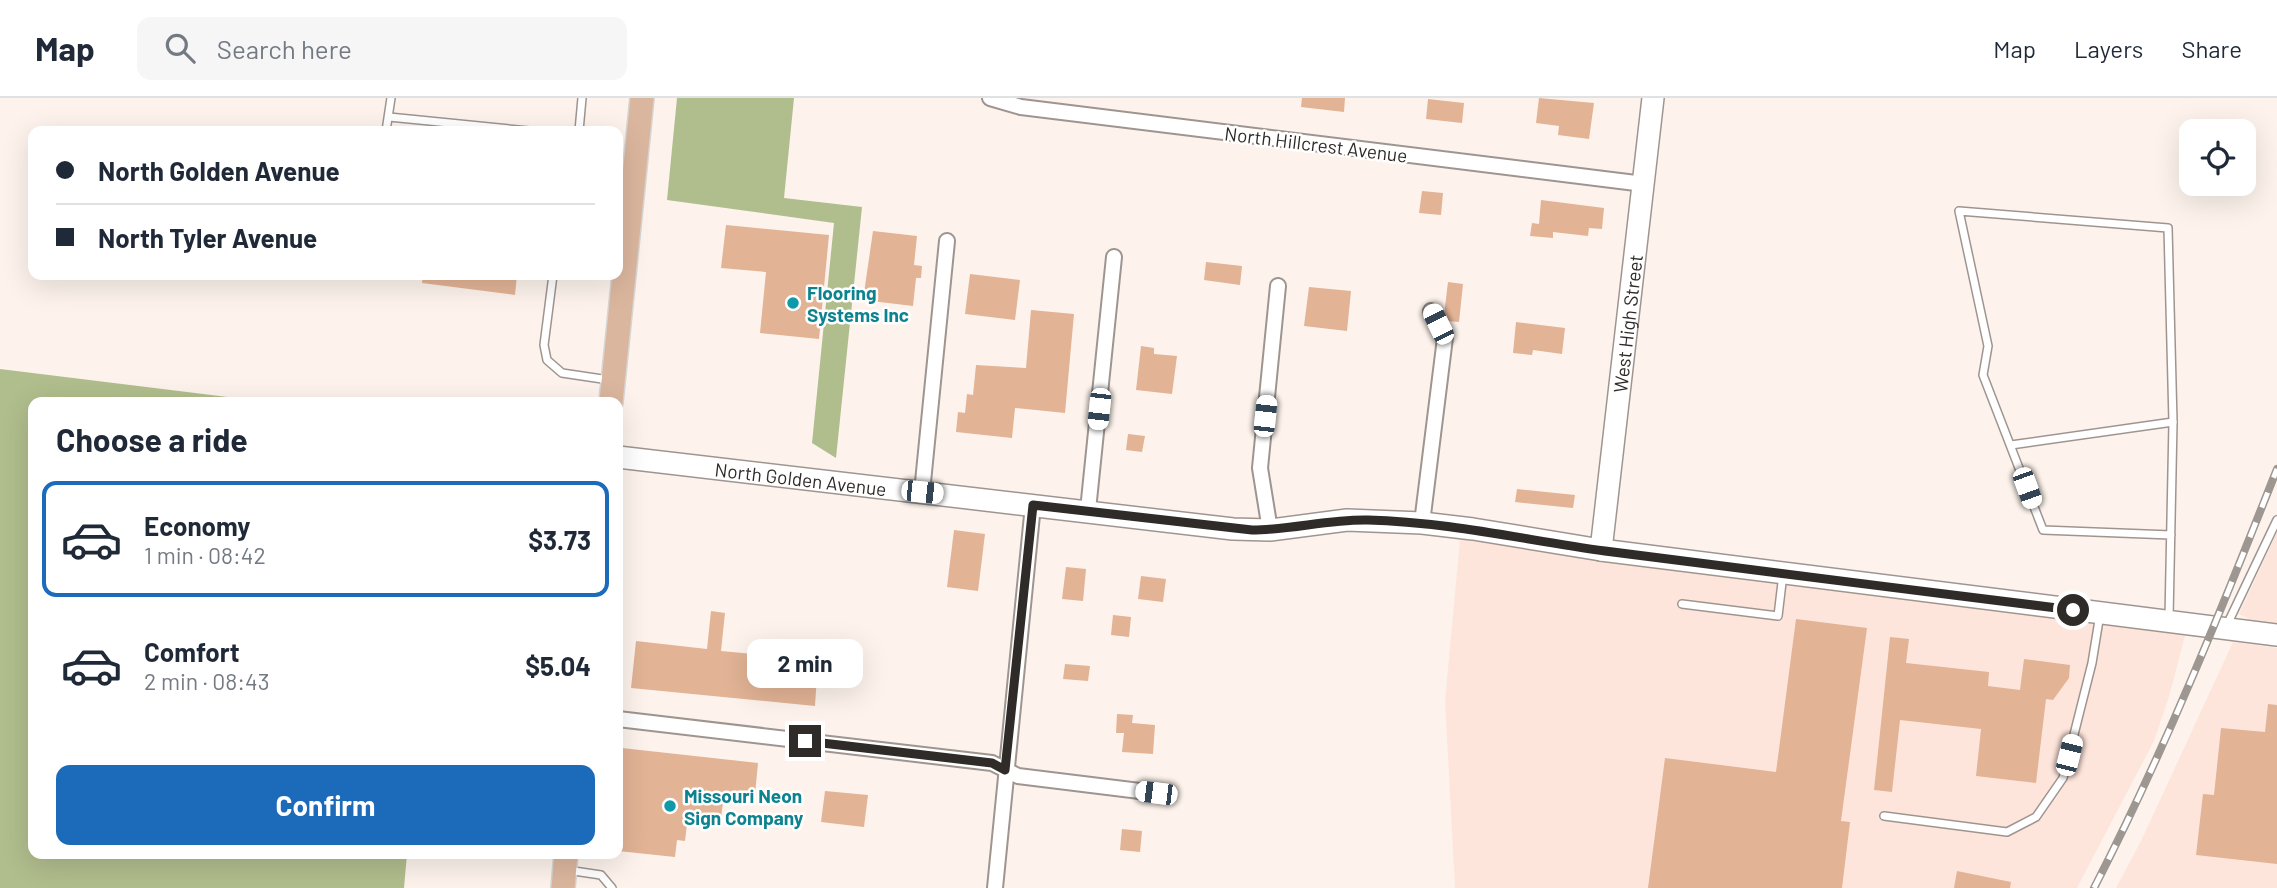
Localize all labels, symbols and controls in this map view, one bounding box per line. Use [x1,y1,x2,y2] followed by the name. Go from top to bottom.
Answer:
[137,17,627,80] search box
[35,28,95,68] text: Map
[161,29,199,67] icon: search
[217,33,352,64] text: Search here
[1993,34,2036,63] text: Map
[2074,34,2143,63] text: Layers
[2181,34,2242,63] text: Share
[2179,119,2256,196] map controls
[2179,119,2256,196] button: locate
[1223,121,1409,167] street label: North Hillcrest Avenue
[98,155,340,186] text: North Golden Avenue
[98,222,317,253] text: North Tyler Avenue
[1608,253,1646,394] street label: West High Street
[807,281,909,326] place label: Flooring Systems Inc
[785,295,801,311] marker: Flooring Systems Inc
[1420,301,1457,347] car
[1087,387,1112,431] car
[1253,394,1278,438] car
[56,420,248,458] text: Choose a ride
[714,457,888,500] street label: North Golden Avenue
[2010,465,2045,511] car
[901,479,944,505] car
[60,508,123,571] icon: car
[144,510,250,541] text: Economy
[528,524,591,555] text: $3.73
[144,541,266,569] text: 1 min · 08:42
[2057,594,2089,626] route start
[60,634,123,697] icon: car
[144,636,240,667] text: Comfort
[747,640,863,688] callout: 2 min
[777,649,833,677] text: 2 min
[525,650,591,681] text: $5.04
[144,667,270,695] text: 2 min · 08:43
[789,725,821,757] route end
[2054,732,2085,778] car
[56,765,595,845] button: Confirm
[1134,780,1179,806] car
[684,784,804,829] place label: Missouri Neon Sign Company
[662,798,678,814] marker: Missouri Neon Sign Company

